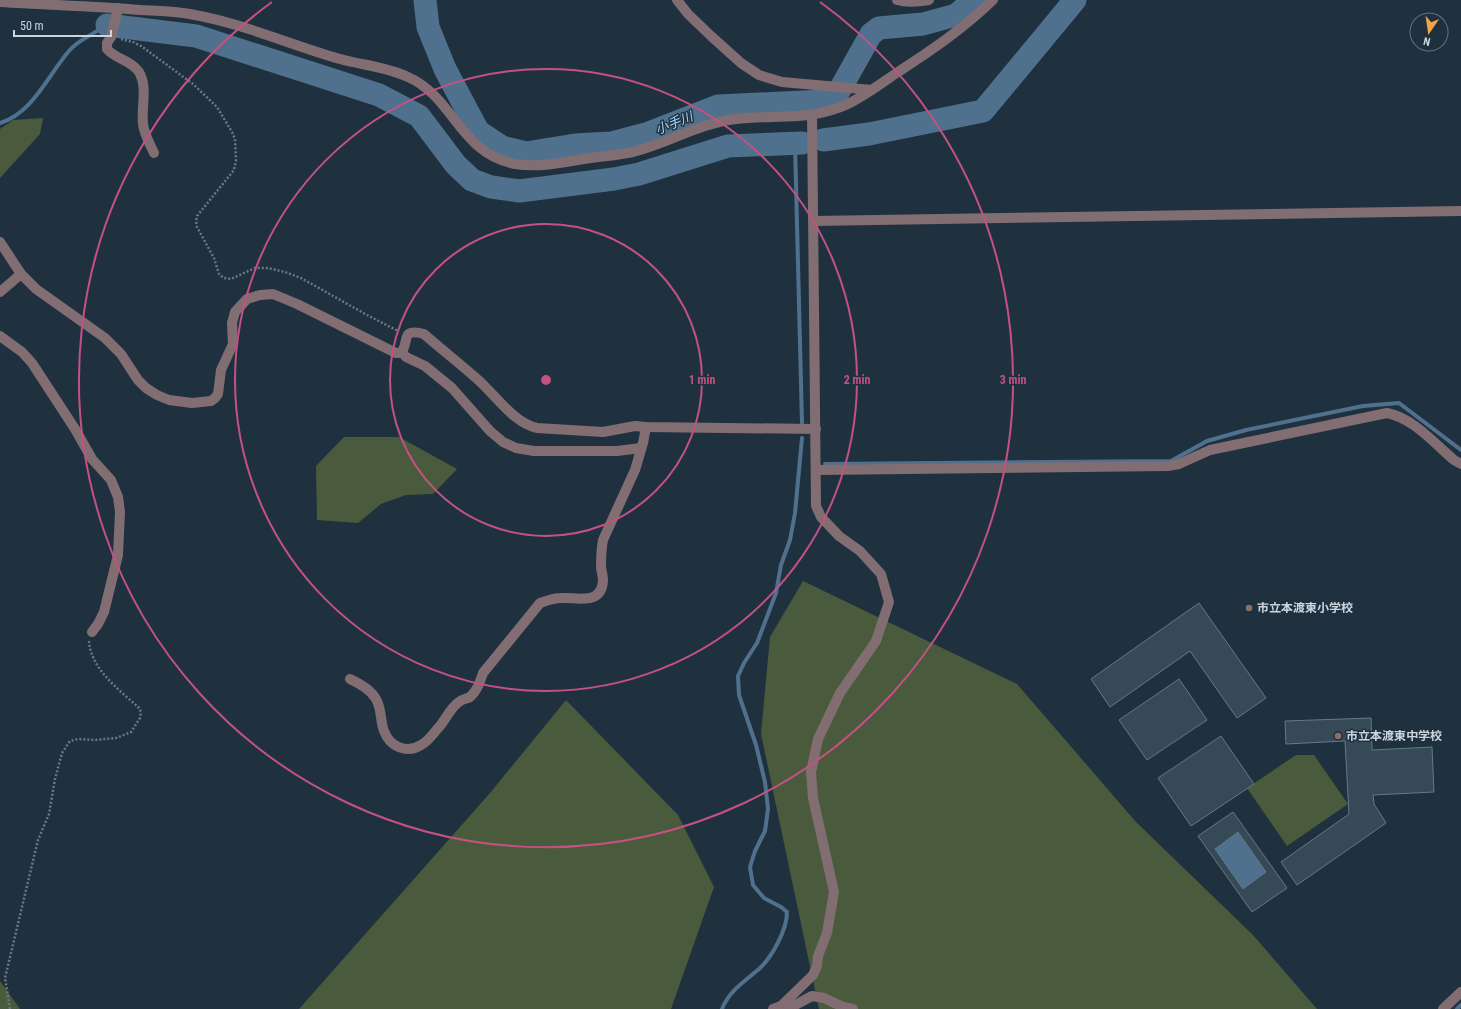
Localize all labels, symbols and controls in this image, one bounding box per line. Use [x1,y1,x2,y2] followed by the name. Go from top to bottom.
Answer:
[14,12,111,38] scale bar
[1409,12,1449,52] north arrow
[20,19,44,33] text: 50 m
[1422,34,1432,48] text: N
[653,108,697,137] water label: 小手川
[539,373,553,387] centre of rings
[689,373,715,387] text: 1 min
[844,373,870,387] text: 2 min
[1000,373,1026,387] text: 3 min
[1257,601,1353,615] place label: 市立本渡東小学校
[1244,603,1254,613] marker: 市立本渡東小学校
[1346,729,1442,743] place label: 市立本渡東中学校
[1333,731,1343,741] marker: 市立本渡東中学校

